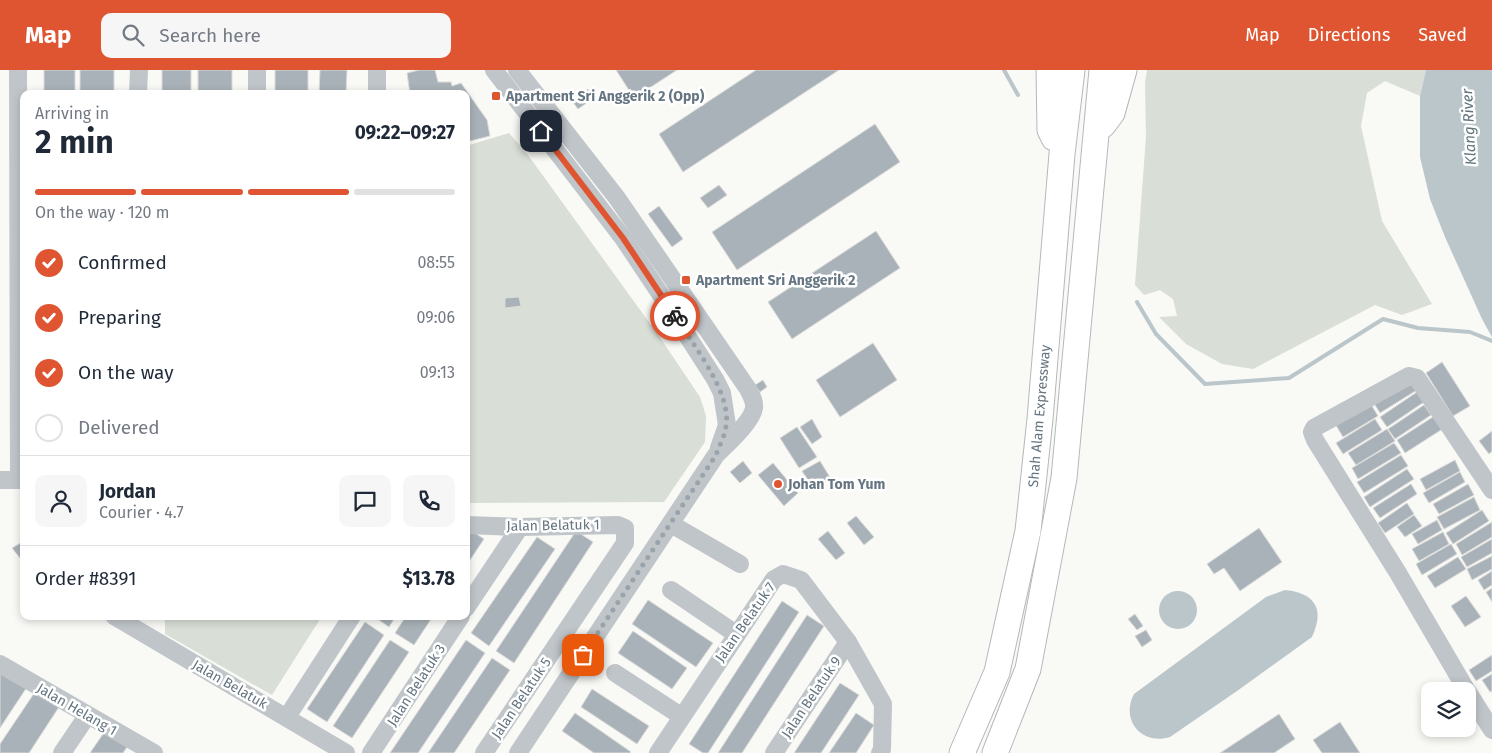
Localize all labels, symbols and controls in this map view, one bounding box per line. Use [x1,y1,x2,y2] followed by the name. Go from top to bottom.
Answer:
[101,13,451,58] search box
[25,21,71,49] text: Map
[119,21,147,49] icon: search
[159,24,261,47] text: Search here
[1245,24,1280,46] text: Map
[1308,24,1390,46] text: Directions
[1418,24,1467,46] text: Saved
[1458,87,1480,166] water label: Klang River
[505,88,705,105] place label: Apartment Sri Anggerik 2 (Opp)
[490,90,502,102] marker: Apartment Sri Anggerik 2 (Opp)
[35,104,109,123] text: Arriving in
[520,110,562,152] pin
[527,117,555,145] icon: home
[355,121,455,144] text: 09:22–09:27
[35,123,114,161] text: 2 min
[35,203,169,222] text: On the way · 120 m
[35,249,63,277] icon: check
[78,251,167,274] text: Confirmed
[417,253,455,272] text: 08:55
[695,272,855,289] place label: Apartment Sri Anggerik 2
[680,274,692,286] marker: Apartment Sri Anggerik 2
[650,291,700,341] courier
[661,302,689,330] icon: bike
[35,304,63,332] icon: check
[78,306,161,329] text: Preparing
[417,308,455,327] text: 09:06
[1025,344,1054,488] street label: Shah Alam Expressway
[35,359,63,387] icon: check
[78,361,174,384] text: On the way
[420,363,455,382] text: 09:13
[78,416,160,439] text: Delivered
[35,475,87,527] button: person
[339,475,391,527] button: chat
[403,475,455,527] button: phone
[787,476,885,493] place label: Johan Tom Yum
[772,478,784,490] marker: Johan Tom Yum
[99,480,156,503] text: Jordan
[99,503,184,522] text: Courier · 4.7
[506,516,600,535] street label: Jalan Belatuk 1
[35,567,136,590] text: Order #8391
[402,567,455,590] text: $13.78
[712,579,779,665] street label: Jalan Belatuk 7
[562,634,604,676] pin
[384,641,449,729] street label: Jalan Belatuk 3
[569,641,597,669] icon: bag
[778,653,845,741] street label: Jalan Belatuk 9
[488,654,555,742] street label: Jalan Belatuk 5
[189,656,271,713] street label: Jalan Belatuk
[34,680,120,739] street label: Jalan Helang 1
[1421,682,1476,737] map controls
[1421,682,1476,737] button: layers

